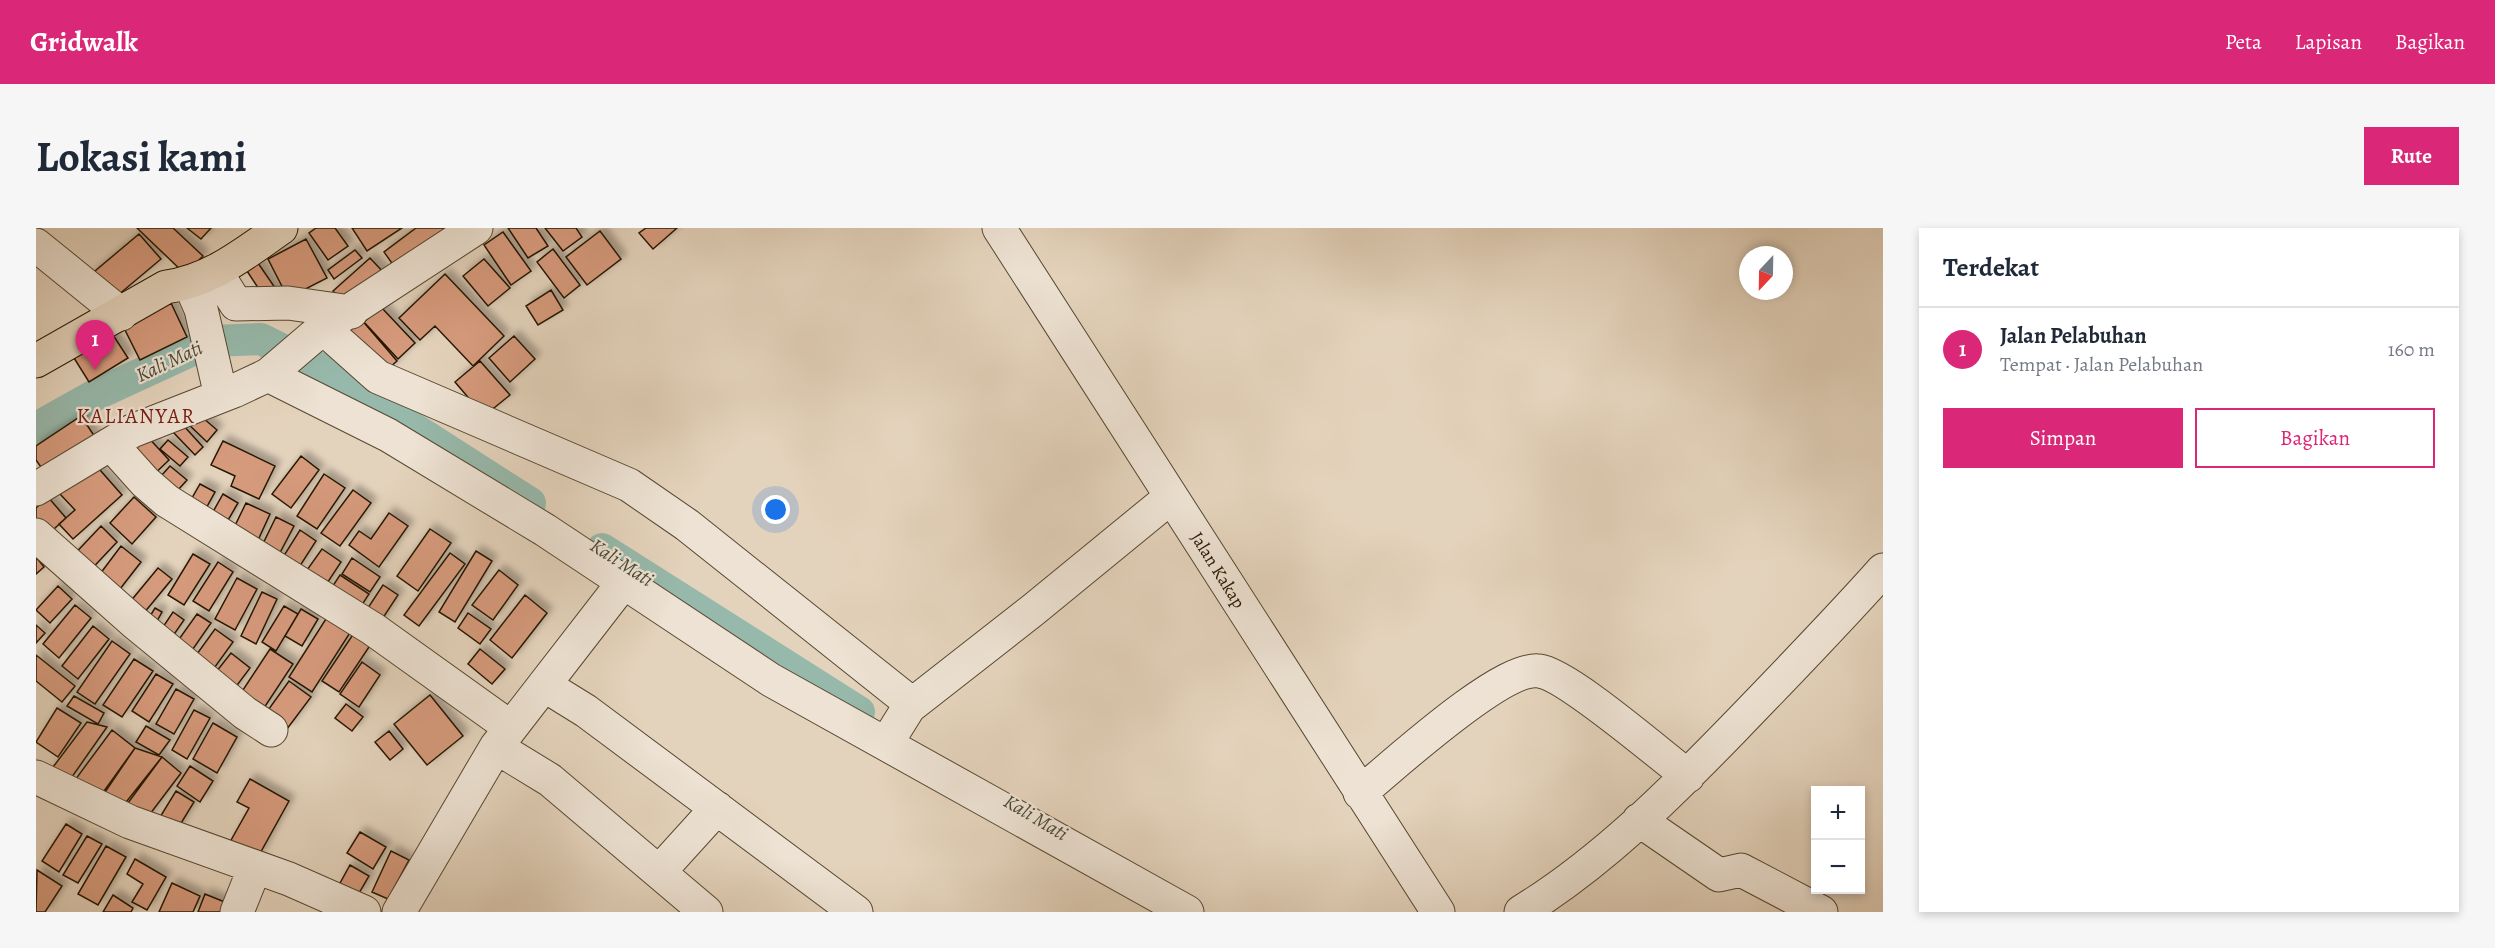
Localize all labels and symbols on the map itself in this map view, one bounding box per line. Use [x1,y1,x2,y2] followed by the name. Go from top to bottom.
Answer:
[1739,246,1793,300] north arrow
[76,320,114,370] pin: 1
[132,334,207,389] water label: Kali Mati
[76,402,196,430] district label: KALIANYAR
[761,495,790,524] your location
[1185,527,1251,613] street label: Jalan Kakap
[585,532,659,593] water label: Kali Mati
[999,788,1073,847] water label: Kali Mati

